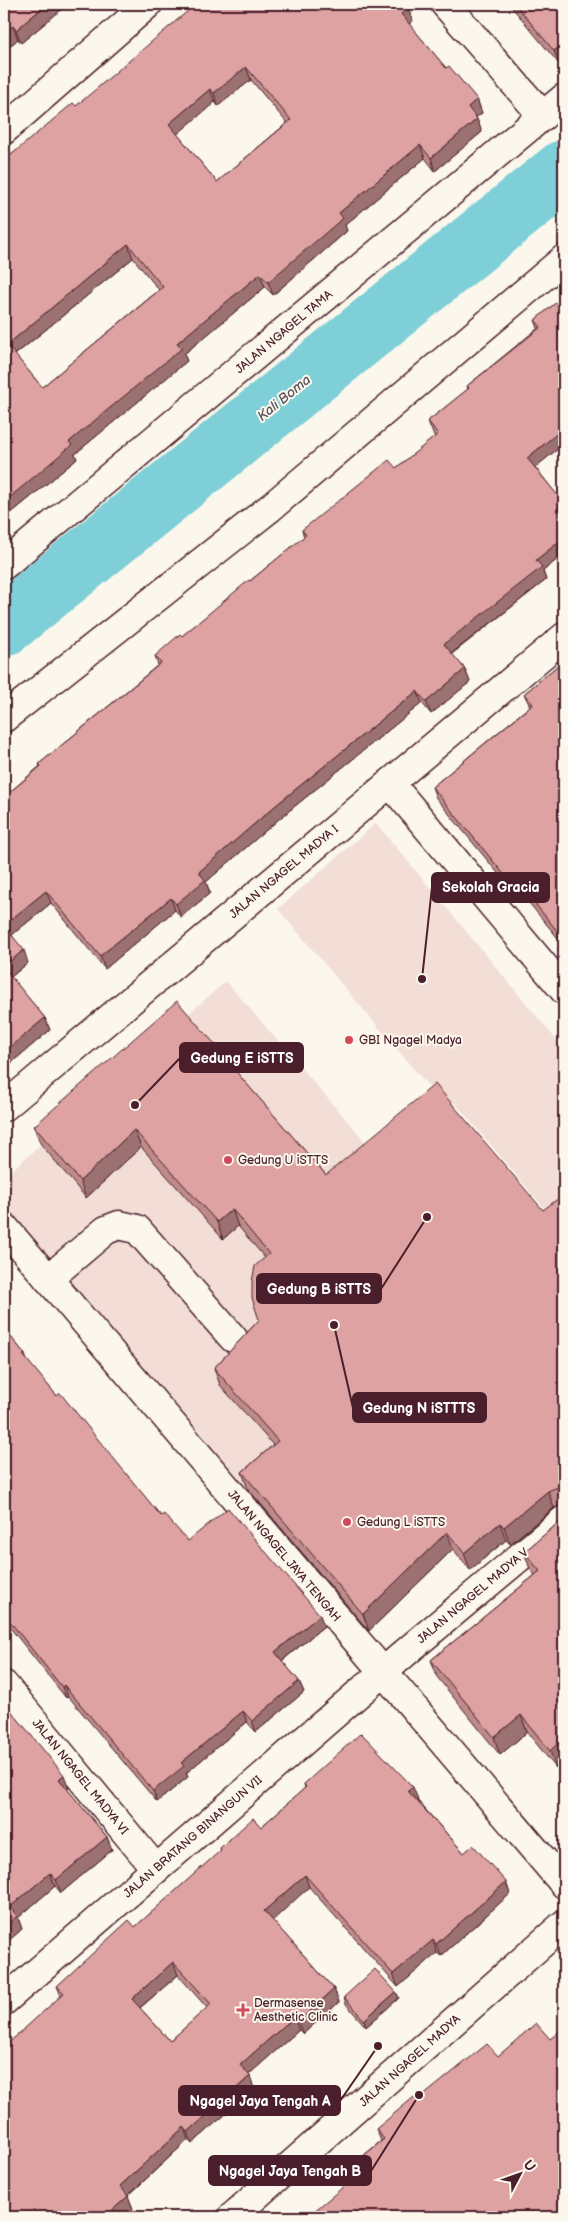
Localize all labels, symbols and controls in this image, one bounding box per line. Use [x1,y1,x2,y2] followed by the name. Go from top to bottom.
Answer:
[232,287,336,377] street label: JALAN NGAGEL TAMA
[254,371,314,425] water label: Kali Boma
[226,822,342,922] street label: JALAN NGAGEL MADYA I
[432,873,549,902] callout: Sekolah Gracia
[442,879,540,896] text: Sekolah Gracia
[359,1033,462,1048] place label: GBI Ngagel Madya
[343,1034,355,1046] marker: GBI Ngagel Madya
[180,1043,303,1072] callout: Gedung E iSTTS
[191,1050,294,1067] text: Gedung E iSTTS
[238,1153,328,1168] place label: Gedung U iSTTS
[222,1154,234,1166] marker: Gedung U iSTTS
[257,1274,381,1303] callout: Gedung B iSTTS
[267,1281,371,1298] text: Gedung B iSTTS
[353,1393,486,1422] callout: Gedung N iSTTTS
[363,1400,476,1417] text: Gedung N iSTTTS
[224,1487,344,1625] street label: JALAN NGAGEL JAYA TENGAH
[357,1515,445,1530] place label: Gedung L iSTTS
[341,1516,353,1528] marker: Gedung L iSTTS
[414,1545,532,1647] street label: JALAN NGAGEL MADYA V
[29,1716,132,1838] street label: JALAN NGAGEL MADYA VI
[121,1772,266,1901] street label: JALAN BRATANG BINANGUN VII
[254,1996,338,2025] place label: Dermasense Aesthetic Clinic
[236,2003,250,2017] marker: Dermasense Aesthetic Clinic
[356,2011,464,2110] street label: JALAN NGAGEL MADYA
[179,2086,340,2115] callout: Ngagel Jaya Tengah A
[189,2093,331,2110] text: Ngagel Jaya Tengah A
[496,2148,546,2198] north arrow
[209,2156,371,2185] callout: Ngagel Jaya Tengah B
[520,2156,539,2175] text: U
[219,2163,361,2180] text: Ngagel Jaya Tengah B

